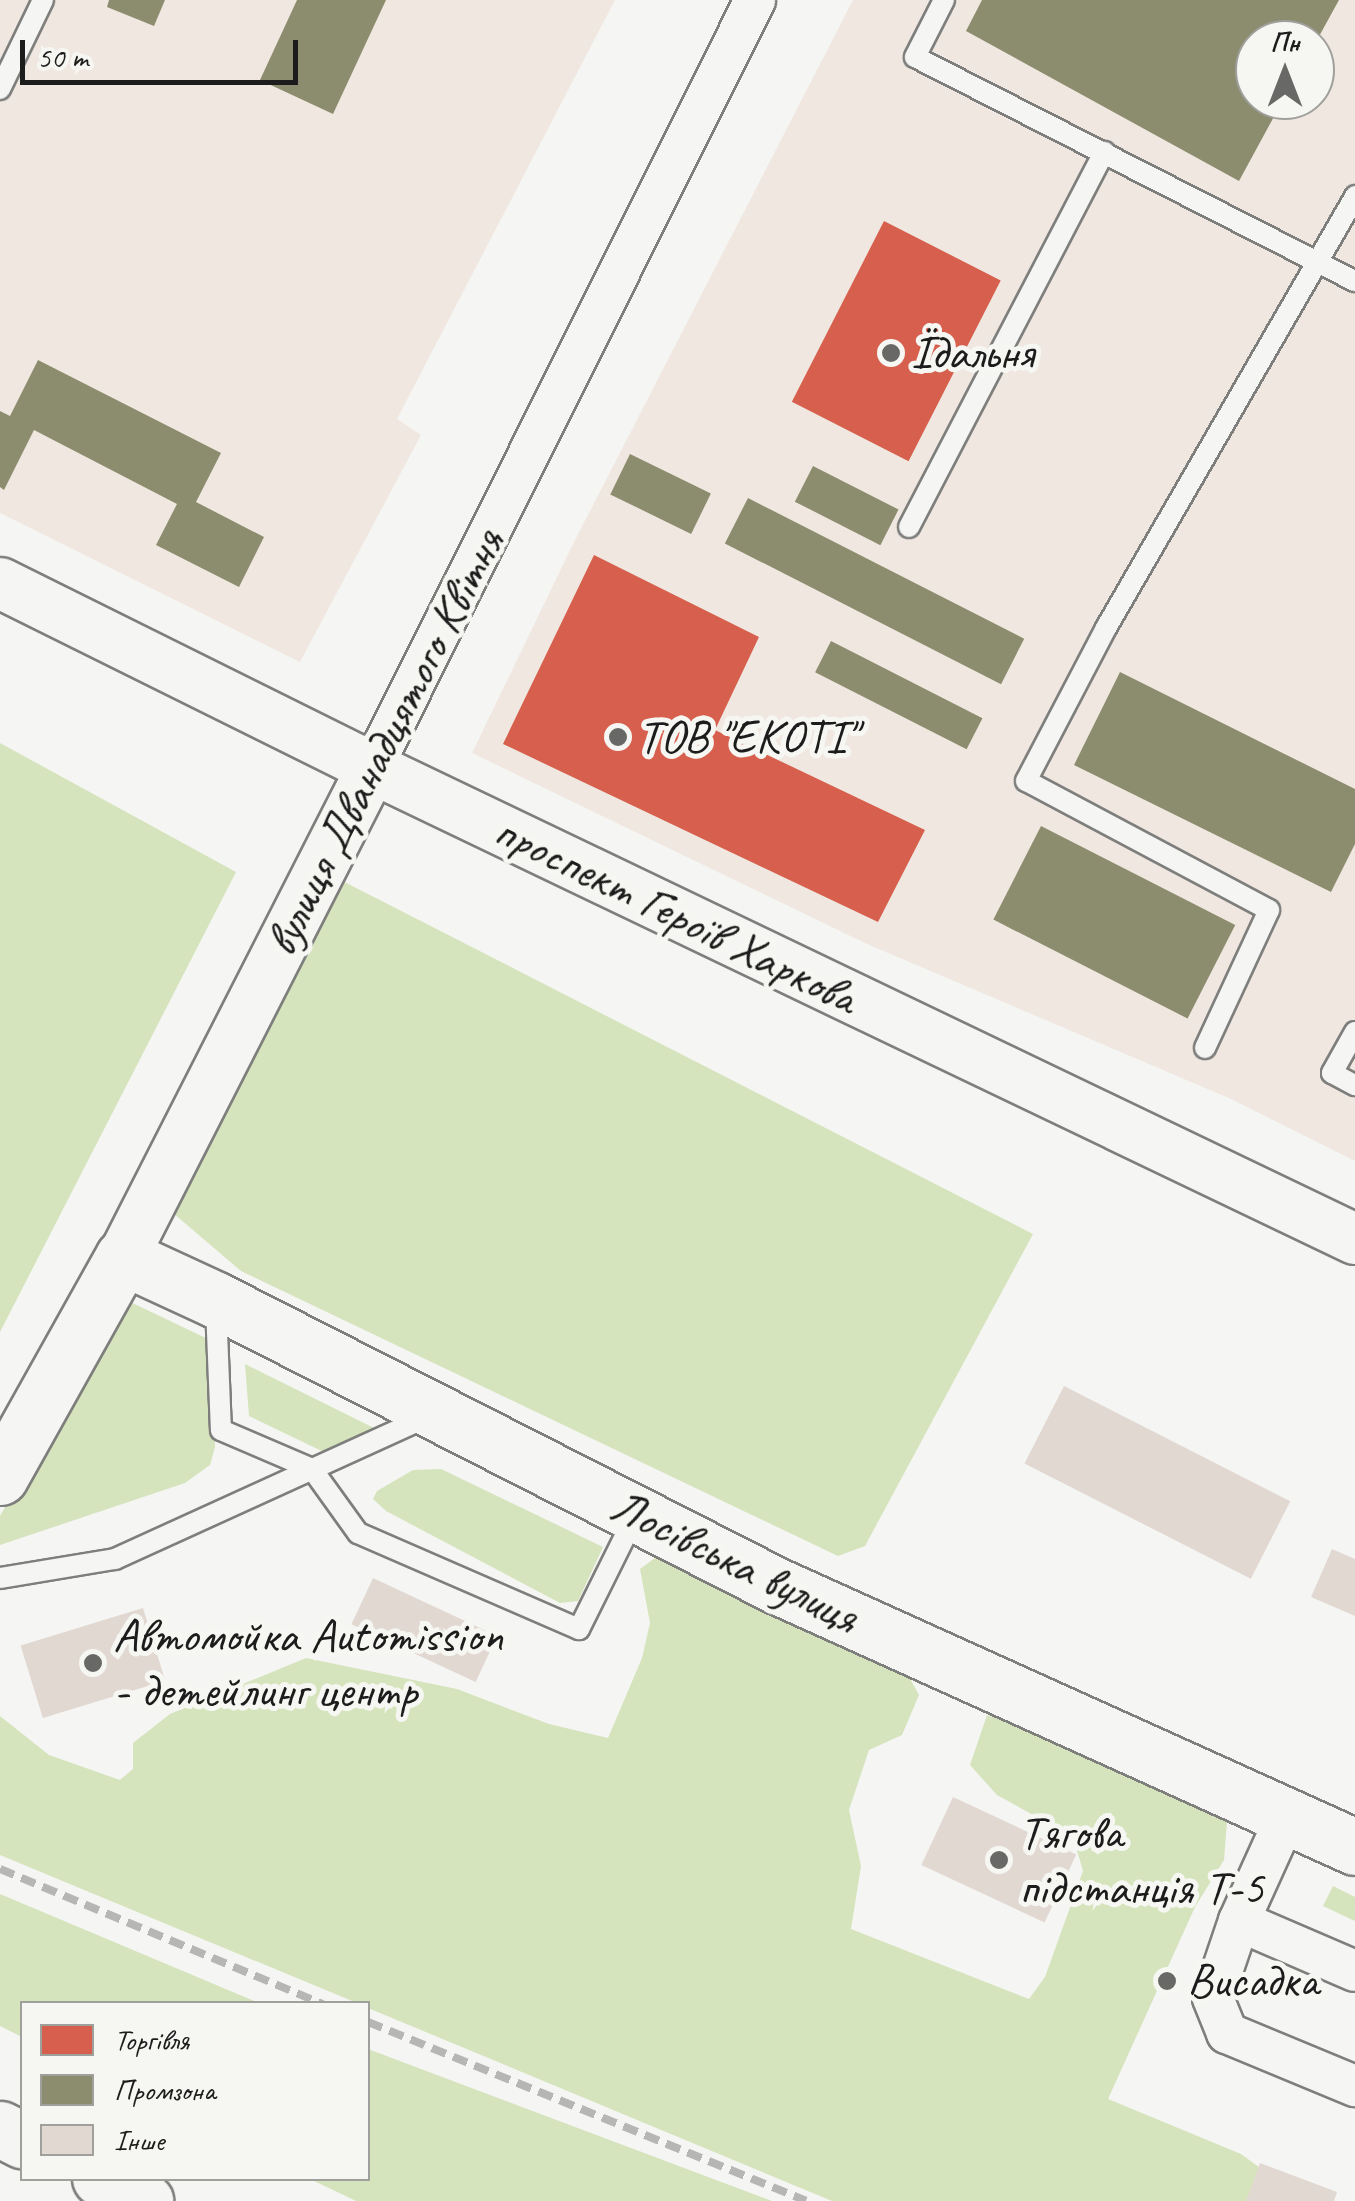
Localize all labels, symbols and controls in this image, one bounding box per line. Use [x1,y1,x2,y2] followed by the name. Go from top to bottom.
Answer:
[25,20,302,82] scale bar
[1235,20,1335,120] north arrow
[1270,24,1300,59] text: Пн
[37,38,88,76] text: 50 m
[911,324,1033,382] place label: Їдальня
[880,342,902,364] marker: Їдальня
[251,519,517,965] street label: вулиця Дванадцятого Квітня
[638,708,856,766] place label: ТОВ "ЕКОТI"
[607,726,629,748] marker: ТОВ "ЕКОТI"
[485,801,867,1027] street label: проспект Героїв Харкова
[601,1476,869,1646] street label: Лосівська вулиця
[113,1606,503,1719] place label: Автомойка Automission - детейлинг центр
[82,1652,104,1674] marker: Автомойка Automission - детейлинг центр
[1019,1803,1264,1916] place label: Тягова підстанція Т-5
[988,1849,1010,1871] marker: Тягова підстанція Т-5
[1187,1952,1318,2010] place label: Висадка
[1156,1970,1178,1992] marker: Висадка
[20,2001,370,2181] legend
[114,2021,189,2059] text: Торгівля
[114,2071,215,2109] text: Промзона
[114,2121,164,2159] text: Інше

